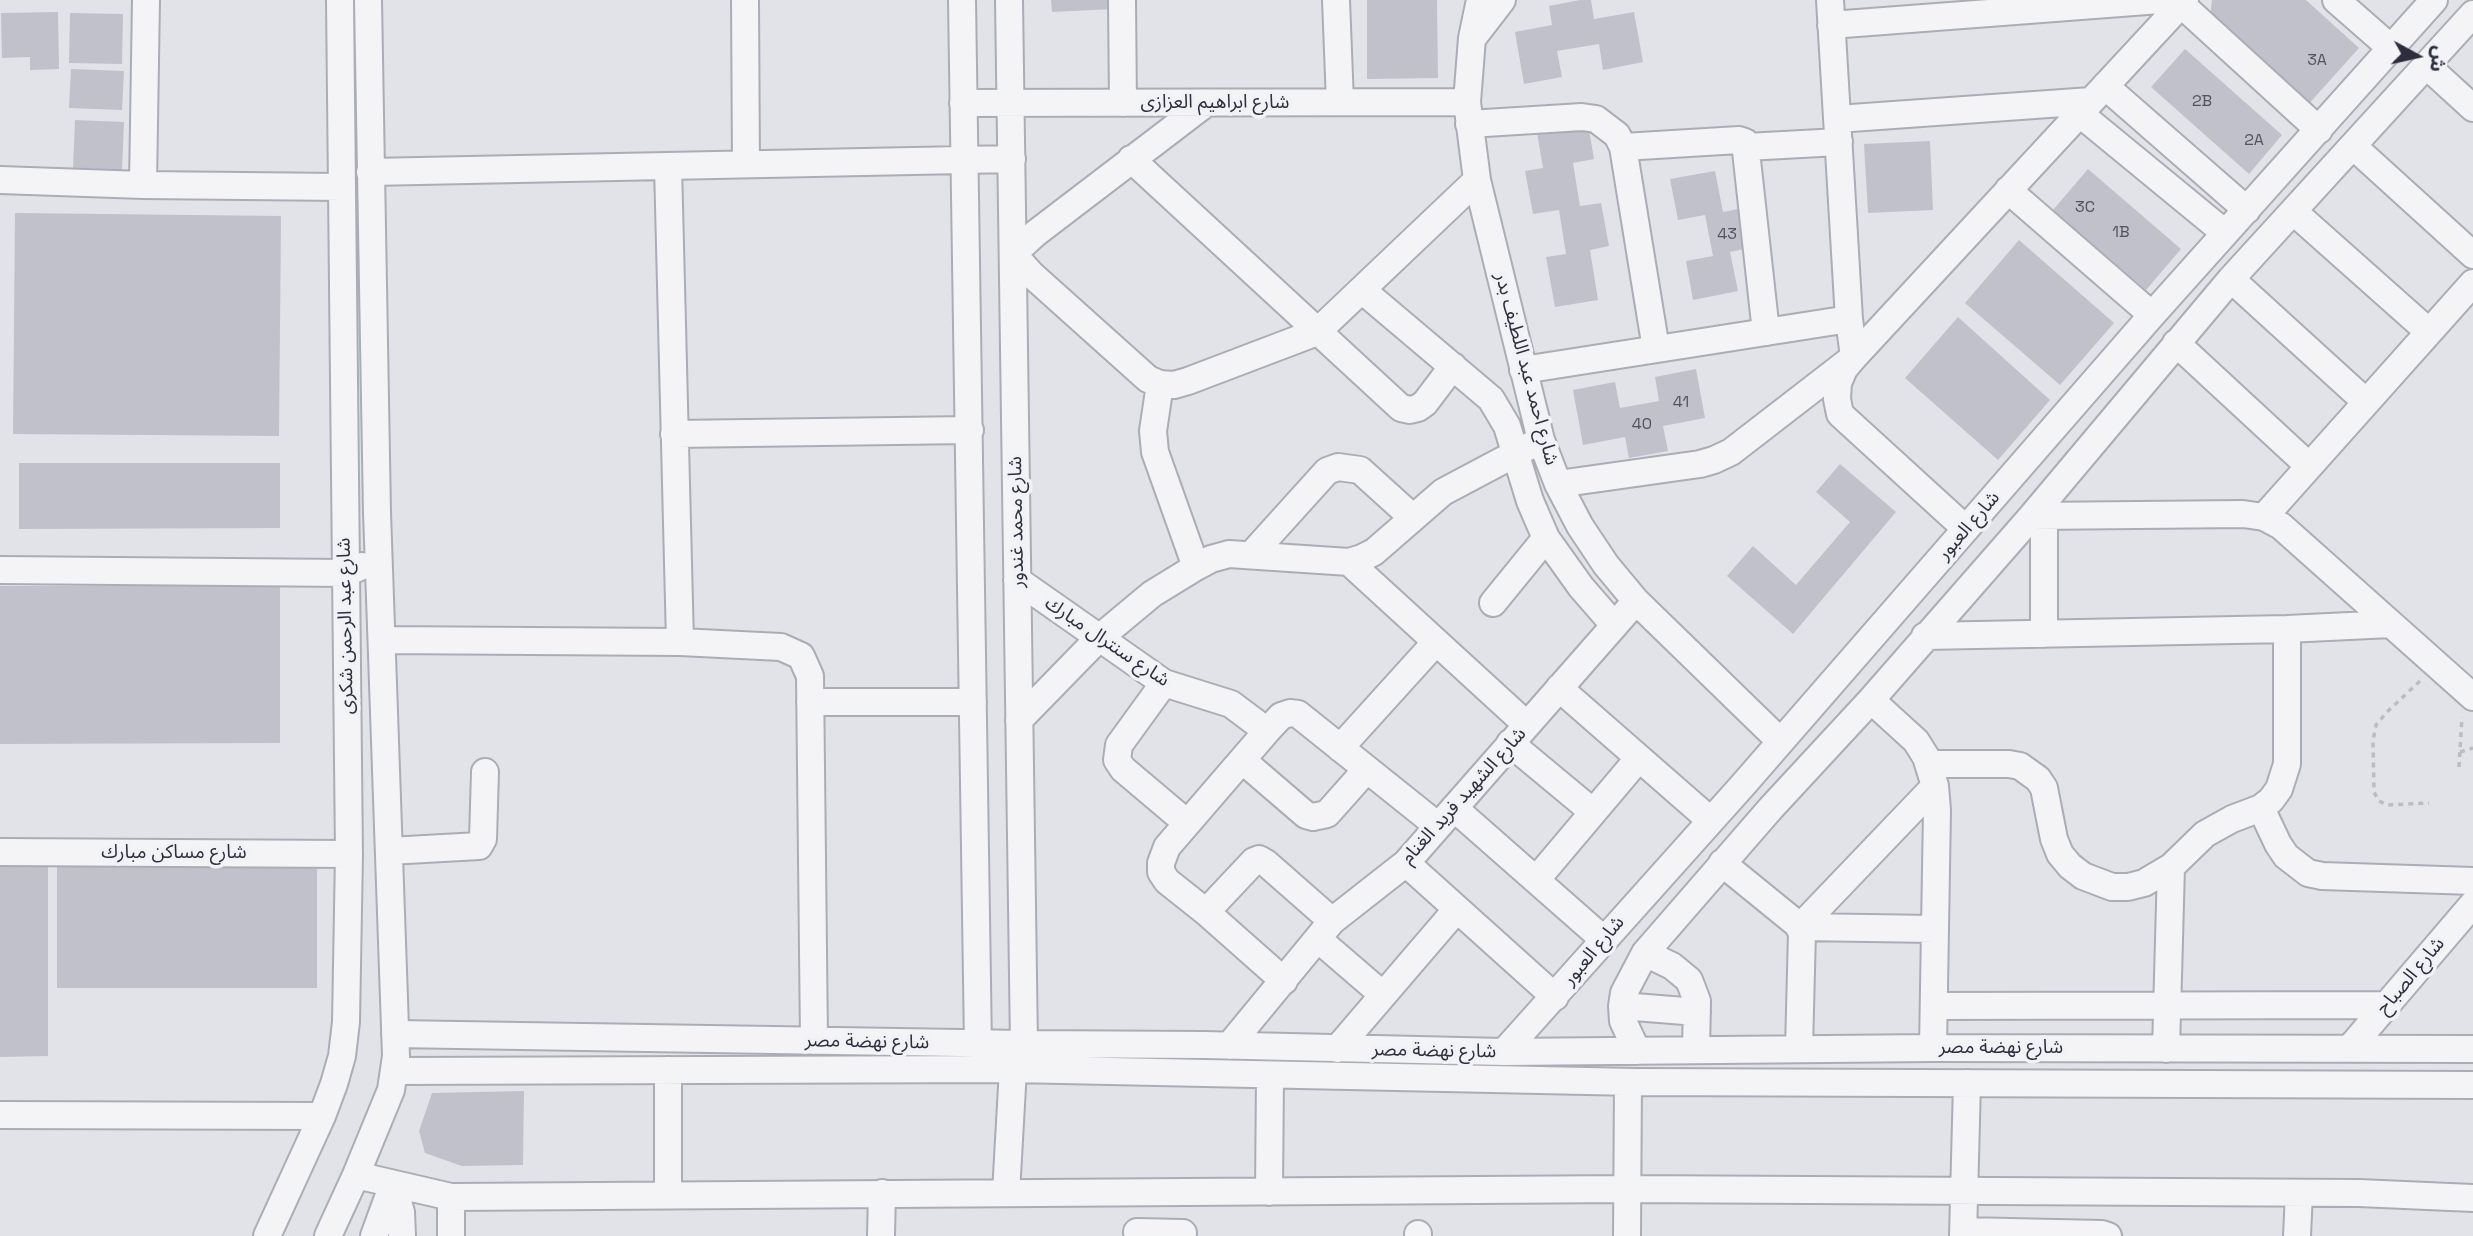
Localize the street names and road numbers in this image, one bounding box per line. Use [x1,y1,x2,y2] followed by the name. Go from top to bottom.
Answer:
[1140,92,1290,114] street label: شارع ابراهيم العزازى
[1489,270,1563,468] street label: شارع احمد عبد اللطيف بدر
[1004,456,1030,588] street label: شارع محمد غندور
[1933,487,2005,565] street label: شارع العبور
[333,537,359,715] street label: شارع عبد الرحمن شكرى
[1040,592,1174,692] street label: شارع سنترال مبارك
[1397,723,1531,869] street label: شارع الشهيد فريد الغنام
[101,842,247,864] street label: شارع مساكن مبارك
[1558,912,1630,990] street label: شارع العبور
[2372,933,2450,1019] street label: شارع الصباح
[805,1030,929,1054] street label: شارع نهضة مصر
[1939,1037,2063,1059] street label: شارع نهضة مصر
[1372,1039,1496,1063] street label: شارع نهضة مصر

